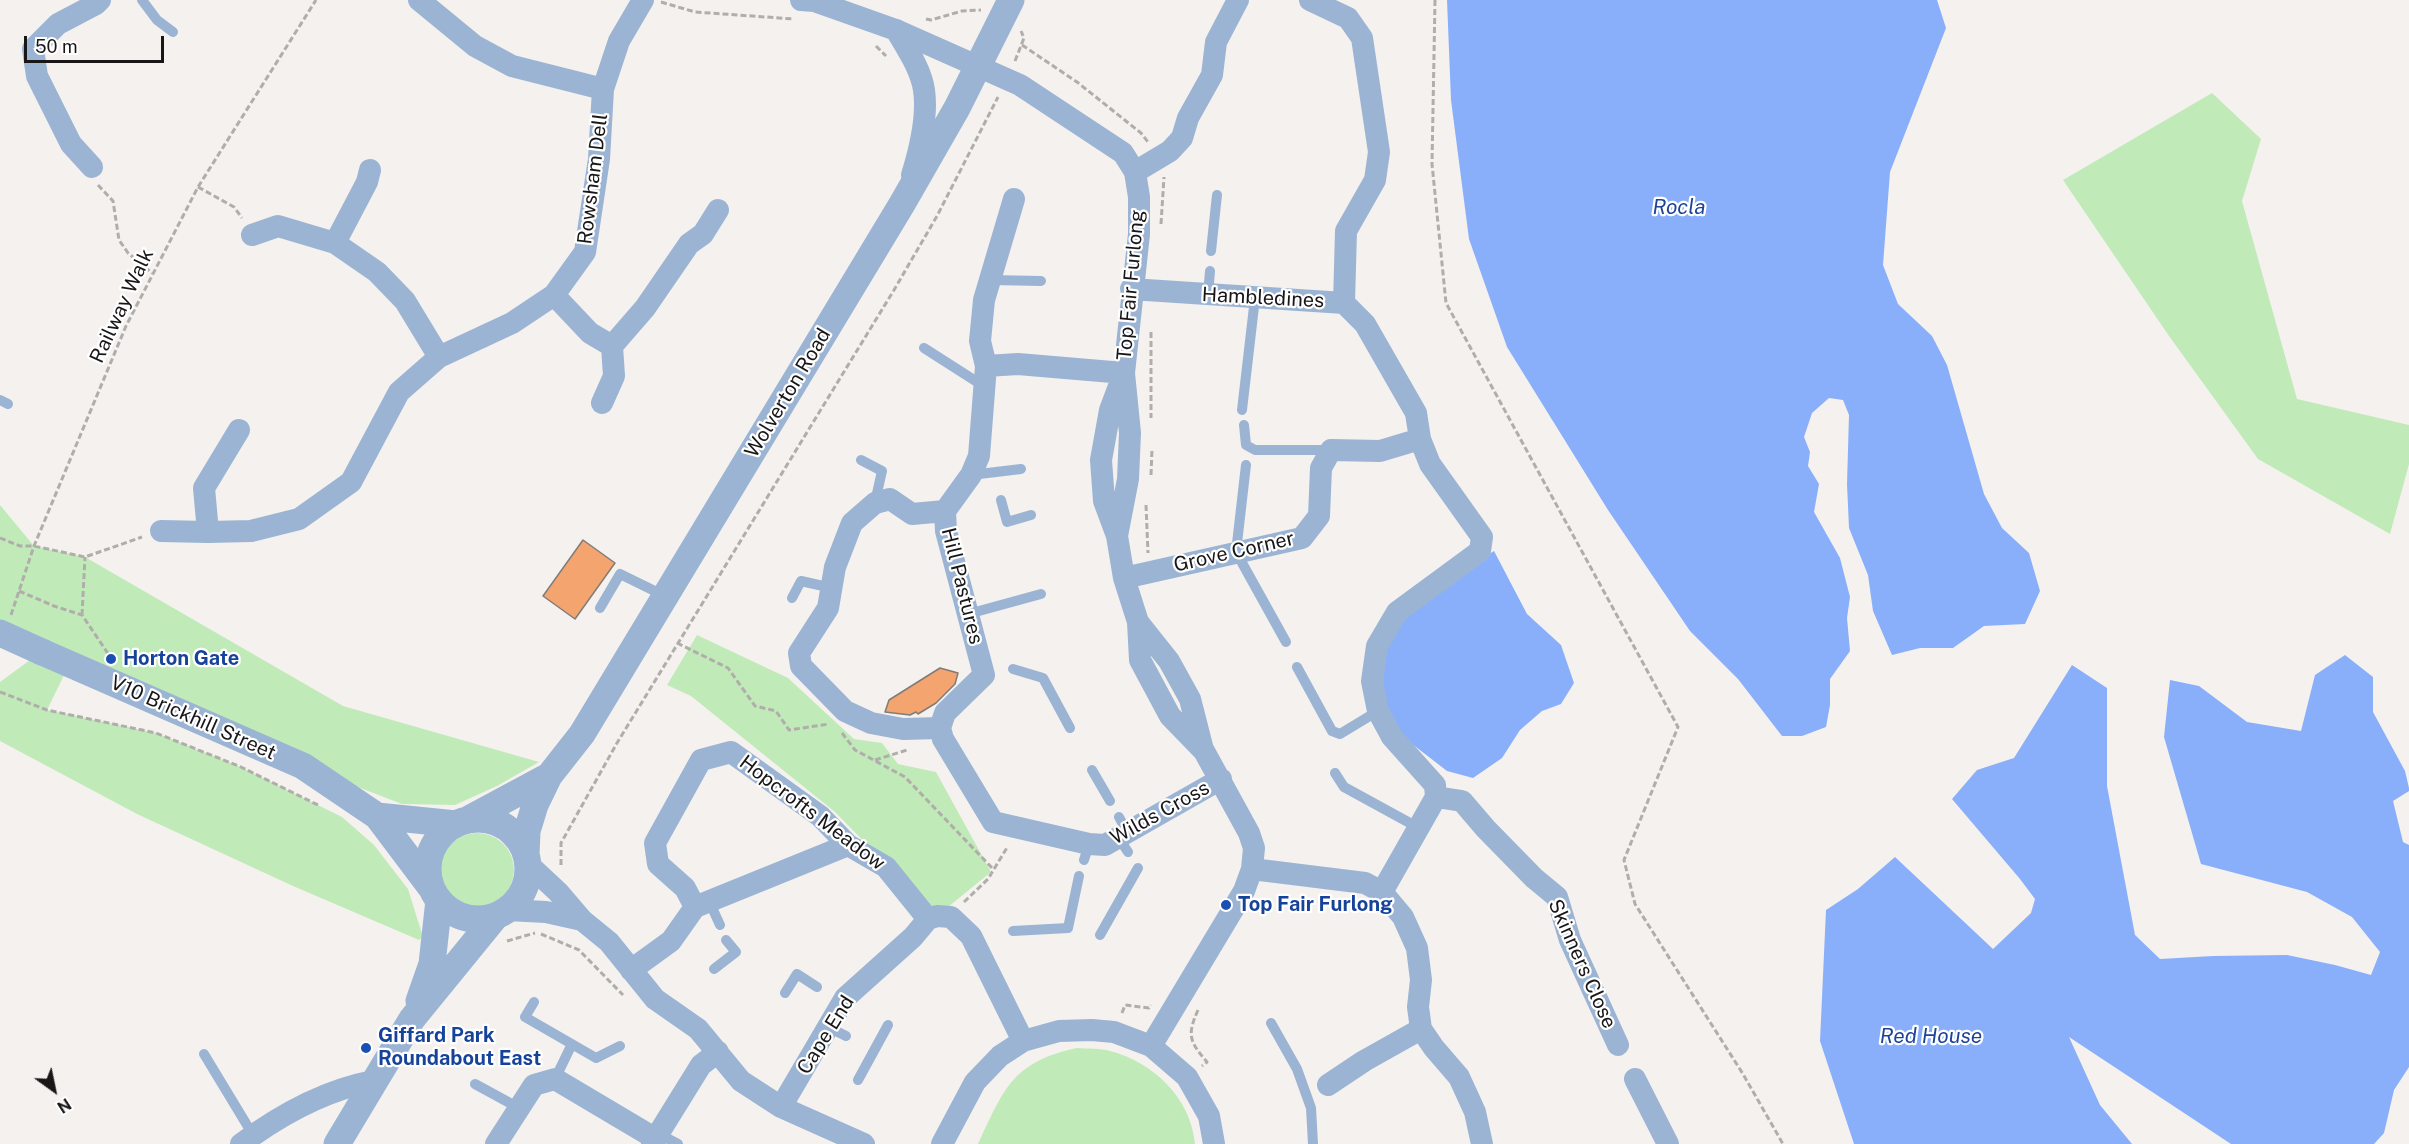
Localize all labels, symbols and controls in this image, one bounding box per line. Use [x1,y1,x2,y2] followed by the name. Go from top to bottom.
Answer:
[27,24,166,62] scale bar
[35,36,78,57] text: 50 m
[573,112,613,246] street label: Rowsham Dell
[1653,195,1705,221] water label: Rocla
[1112,209,1150,361] street label: Top Fair Furlong
[85,245,159,367] street label: Railway Walk
[1201,283,1325,313] street label: Hambledines
[740,324,836,462] street label: Wolverton Road
[936,525,988,647] street label: Hill Pastures
[1171,526,1297,578] street label: Grove Corner
[123,647,239,671] place label: Horton Gate
[104,652,118,666] marker: Horton Gate
[107,671,279,765] street label: V10 Brickhill Street
[734,750,890,876] street label: Hopcrofts Meadow
[1106,776,1214,850] street label: Wilds Cross
[1238,893,1393,917] place label: Top Fair Furlong
[1543,896,1621,1032] street label: Skinners Close
[1219,898,1233,912] marker: Top Fair Furlong
[792,991,860,1079] street label: Cape End
[378,1024,541,1071] place label: Giffard Park Roundabout East
[1880,1024,1982,1050] water label: Red House
[359,1041,373,1055] marker: Giffard Park Roundabout East
[24,1060,84,1120] north arrow
[54,1094,75,1117] text: N

